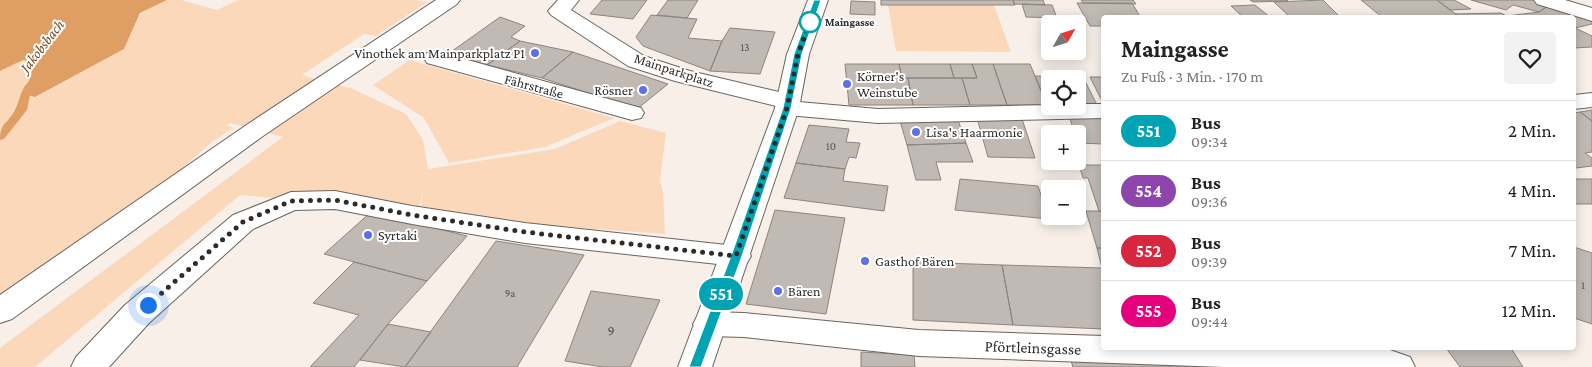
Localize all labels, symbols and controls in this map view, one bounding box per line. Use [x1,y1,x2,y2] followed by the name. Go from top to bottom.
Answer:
[799,11,821,33] marker: Maingasse
[1041,15,1086,60] north arrow
[1041,15,1086,225] map controls
[825,16,874,28] place label: Maingasse
[15,17,68,78] water label: Jakobsbach
[1504,32,1556,84] button: heart
[1121,35,1229,62] text: Maingasse
[741,41,749,53] house number: 13
[354,45,525,61] place label: Vinothek am Mainparkplatz P1
[529,47,541,59] marker: Vinothek am Mainparkplatz P1
[632,50,716,90] street label: Mainparkplatz
[857,68,918,100] place label: Körner's Weinstube
[1121,68,1263,85] text: Zu Fuß · 3 Min. · 170 m
[503,70,565,102] street label: Fährstraße
[1041,70,1086,115] button: locate
[841,78,853,90] marker: Körner's Weinstube
[594,82,633,98] place label: Rösner
[637,84,649,96] marker: Rösner
[1191,112,1221,133] text: Bus
[1508,120,1556,141] text: 2 Min.
[1136,121,1161,141] text: 551
[926,124,1023,140] place label: Lisa's Haarmonie
[1041,125,1086,170] button: +
[910,126,922,138] marker: Lisa's Haarmonie
[1191,133,1228,150] text: 09:34
[826,140,836,152] house number: 10
[1191,172,1221,193] text: Bus
[1041,180,1086,225] button: −
[1507,180,1556,201] text: 4 Min.
[1135,181,1162,201] text: 554
[1191,193,1228,210] text: 09:36
[378,227,418,243] place label: Syrtaki
[362,229,374,241] marker: Syrtaki
[1191,232,1221,253] text: Bus
[1508,240,1556,261] text: 7 Min.
[1135,241,1162,261] text: 552
[875,253,955,269] place label: Gasthof Bären
[1191,253,1227,270] text: 09:39
[859,255,871,267] marker: Gasthof Bären
[692,278,750,310] line badge: 551
[1581,279,1585,291] house number: 1
[788,283,821,299] place label: Bären
[709,284,733,304] text: 551
[772,285,784,297] marker: Bären
[505,287,515,299] house number: 9a
[1191,292,1221,313] text: Bus
[136,293,161,318] your location
[1502,300,1556,321] text: 12 Min.
[1136,301,1161,321] text: 555
[1191,313,1228,330] text: 09:44
[607,322,615,338] house number: 9
[984,337,1082,359] street label: Pförtleinsgasse

